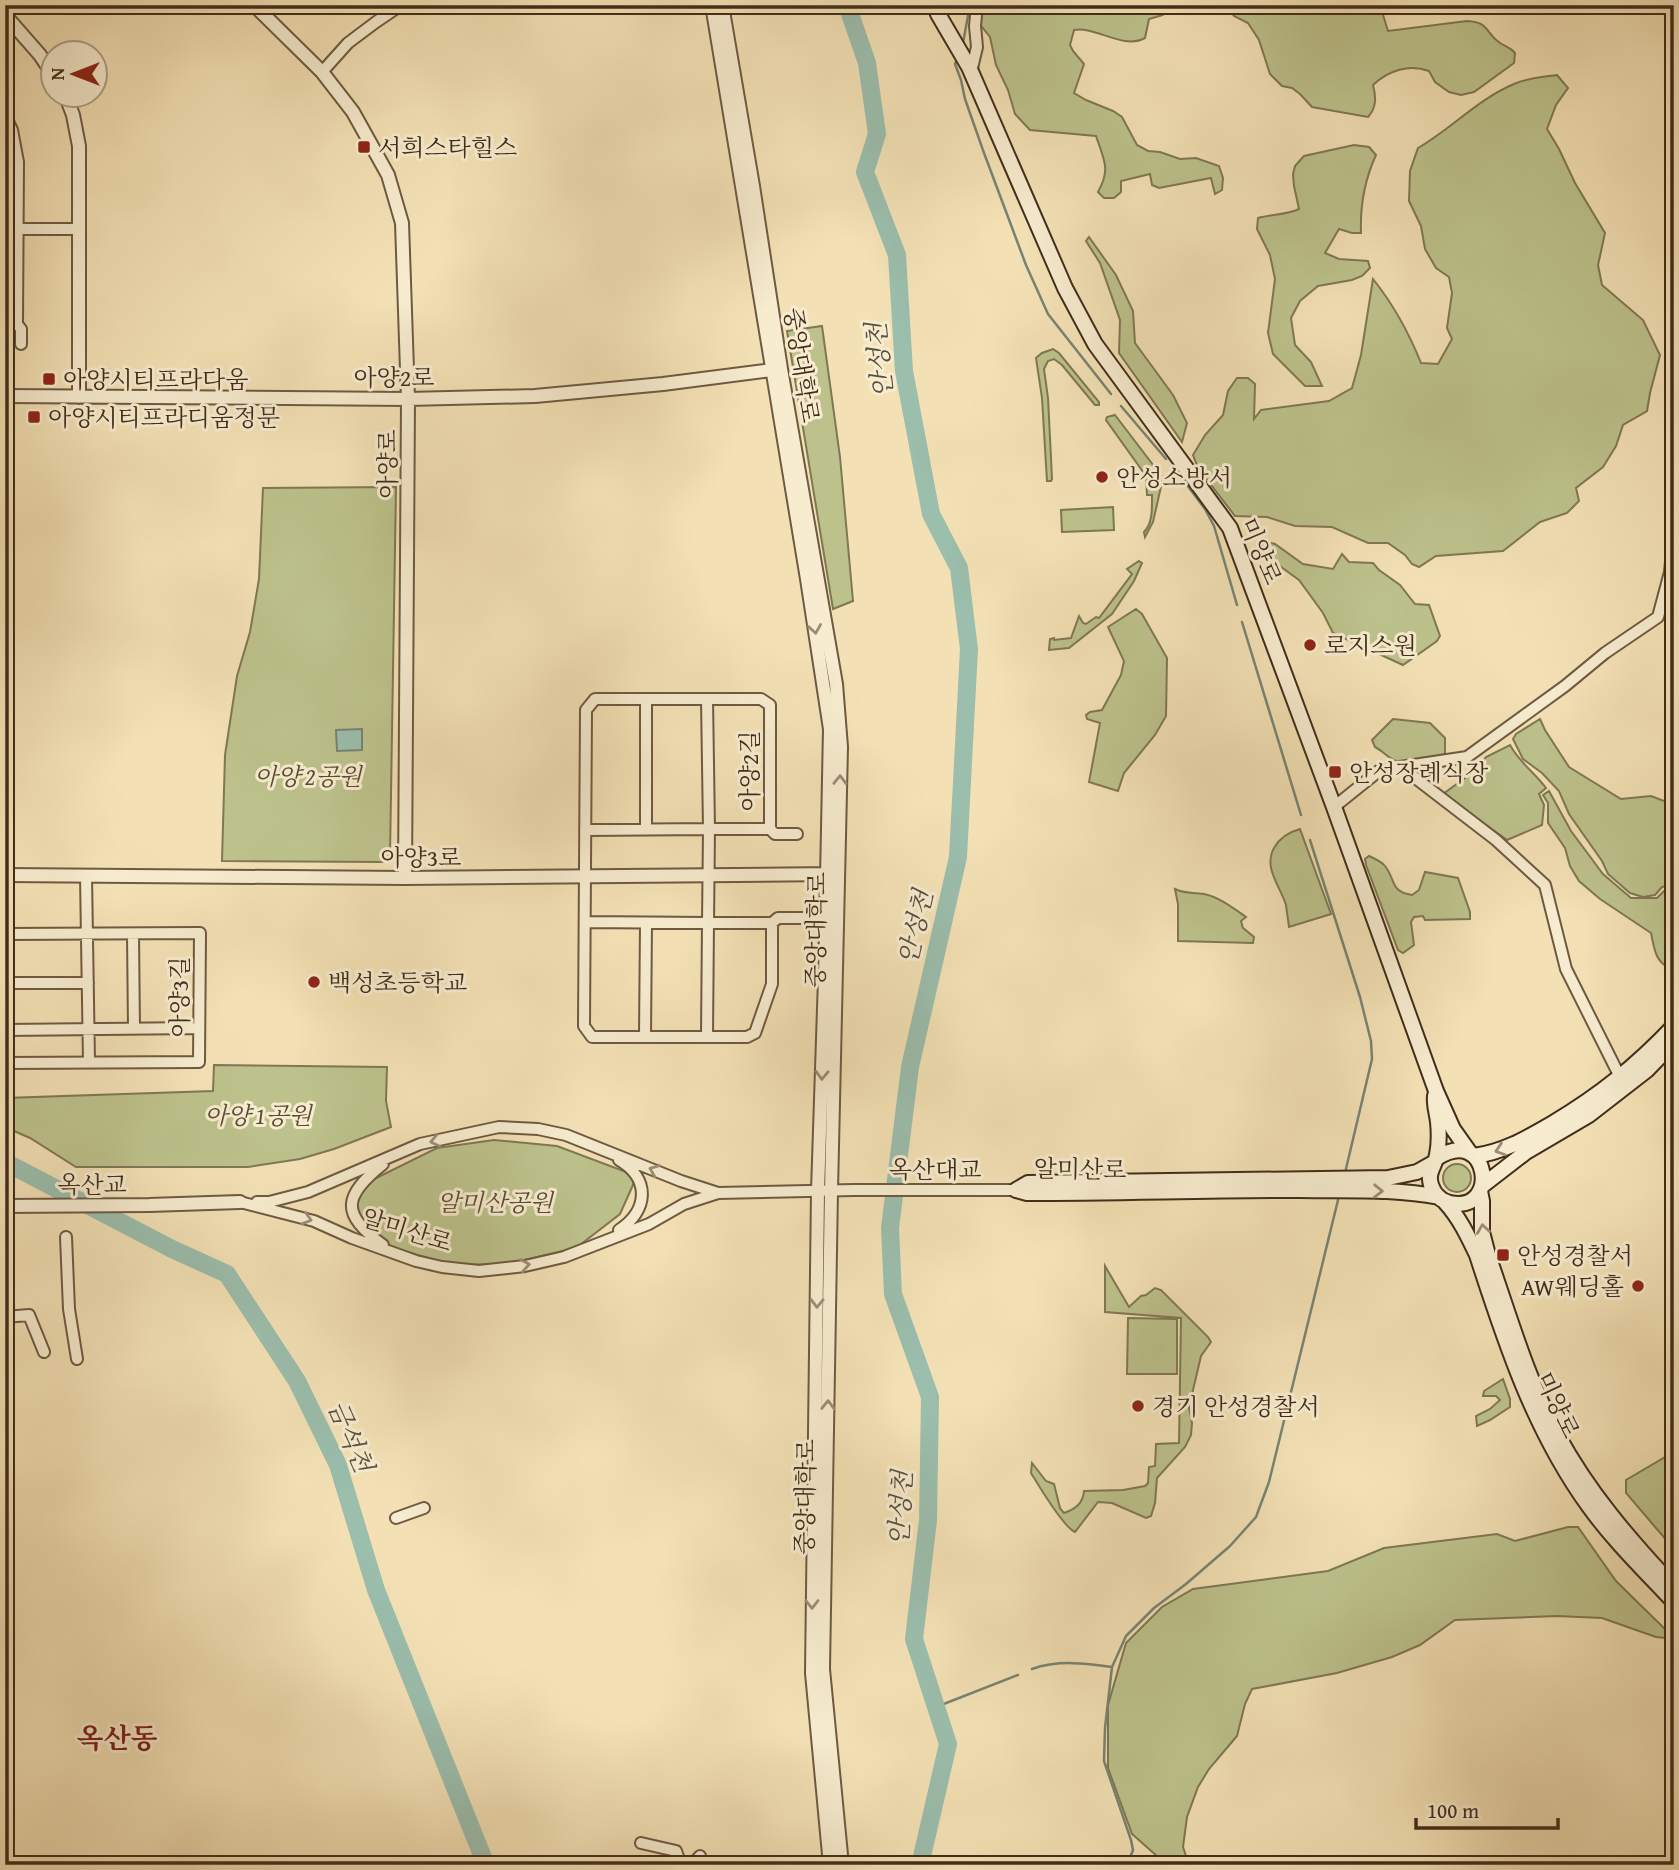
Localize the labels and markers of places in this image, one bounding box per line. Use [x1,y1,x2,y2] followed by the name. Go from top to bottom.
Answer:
[378,130,517,165] place label: 서희스타힐스
[356,139,372,155] marker: 서희스타힐스
[63,362,248,397] place label: 아양시티프라다움
[41,371,57,387] marker: 아양시티프라다움
[48,400,280,435] place label: 아양시티프라디움정문
[26,409,42,425] marker: 아양시티프라디움정문
[1116,460,1232,495] place label: 안성소방서
[1094,469,1110,485] marker: 안성소방서
[1324,628,1417,663] place label: 로지스원
[1302,637,1318,653] marker: 로지스원
[1349,755,1489,790] place label: 안성장례식장
[1327,764,1343,780] marker: 안성장례식장
[328,965,467,1000] place label: 백성초등학교
[306,974,322,990] marker: 백성초등학교
[1517,1238,1633,1273] place label: 안성경찰서
[1495,1247,1511,1263] marker: 안성경찰서
[1521,1269,1624,1304] place label: AW웨딩홀
[1630,1278,1646,1294] marker: AW웨딩홀
[1152,1389,1320,1424] place label: 경기 안성경찰서
[1130,1398,1146,1414] marker: 경기 안성경찰서

